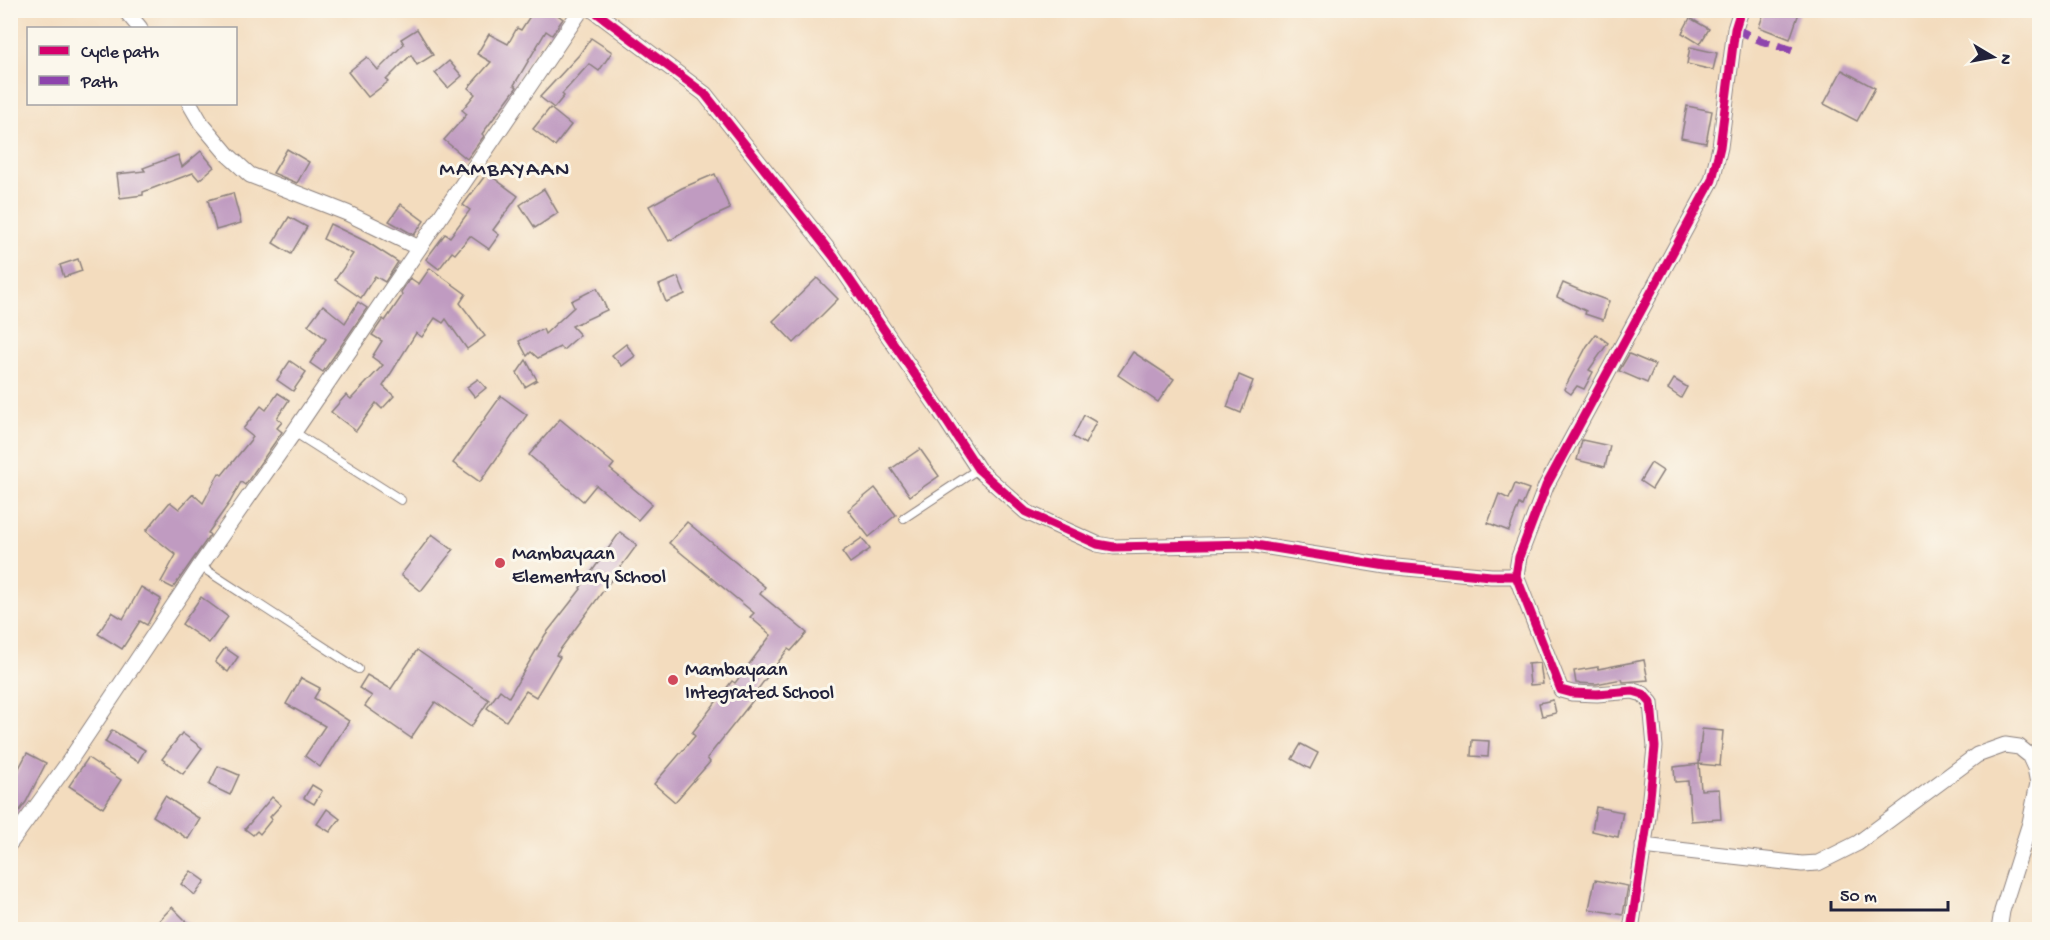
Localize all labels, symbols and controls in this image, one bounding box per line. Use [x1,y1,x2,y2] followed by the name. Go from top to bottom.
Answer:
[27,27,237,105] legend
[1963,27,2023,87] north arrow
[81,43,159,64] text: Cycle path
[1994,52,2015,66] text: N
[80,73,118,94] text: Path
[439,158,571,184] district label: MAMBAYAAN
[512,544,666,590] place label: Mambayaan Elementary School
[493,556,507,570] marker: Mambayaan Elementary School
[685,660,834,706] place label: Mambayaan Integrated School
[666,673,680,687] marker: Mambayaan Integrated School
[1831,874,1948,912] scale bar
[1840,887,1877,908] text: 50 m

